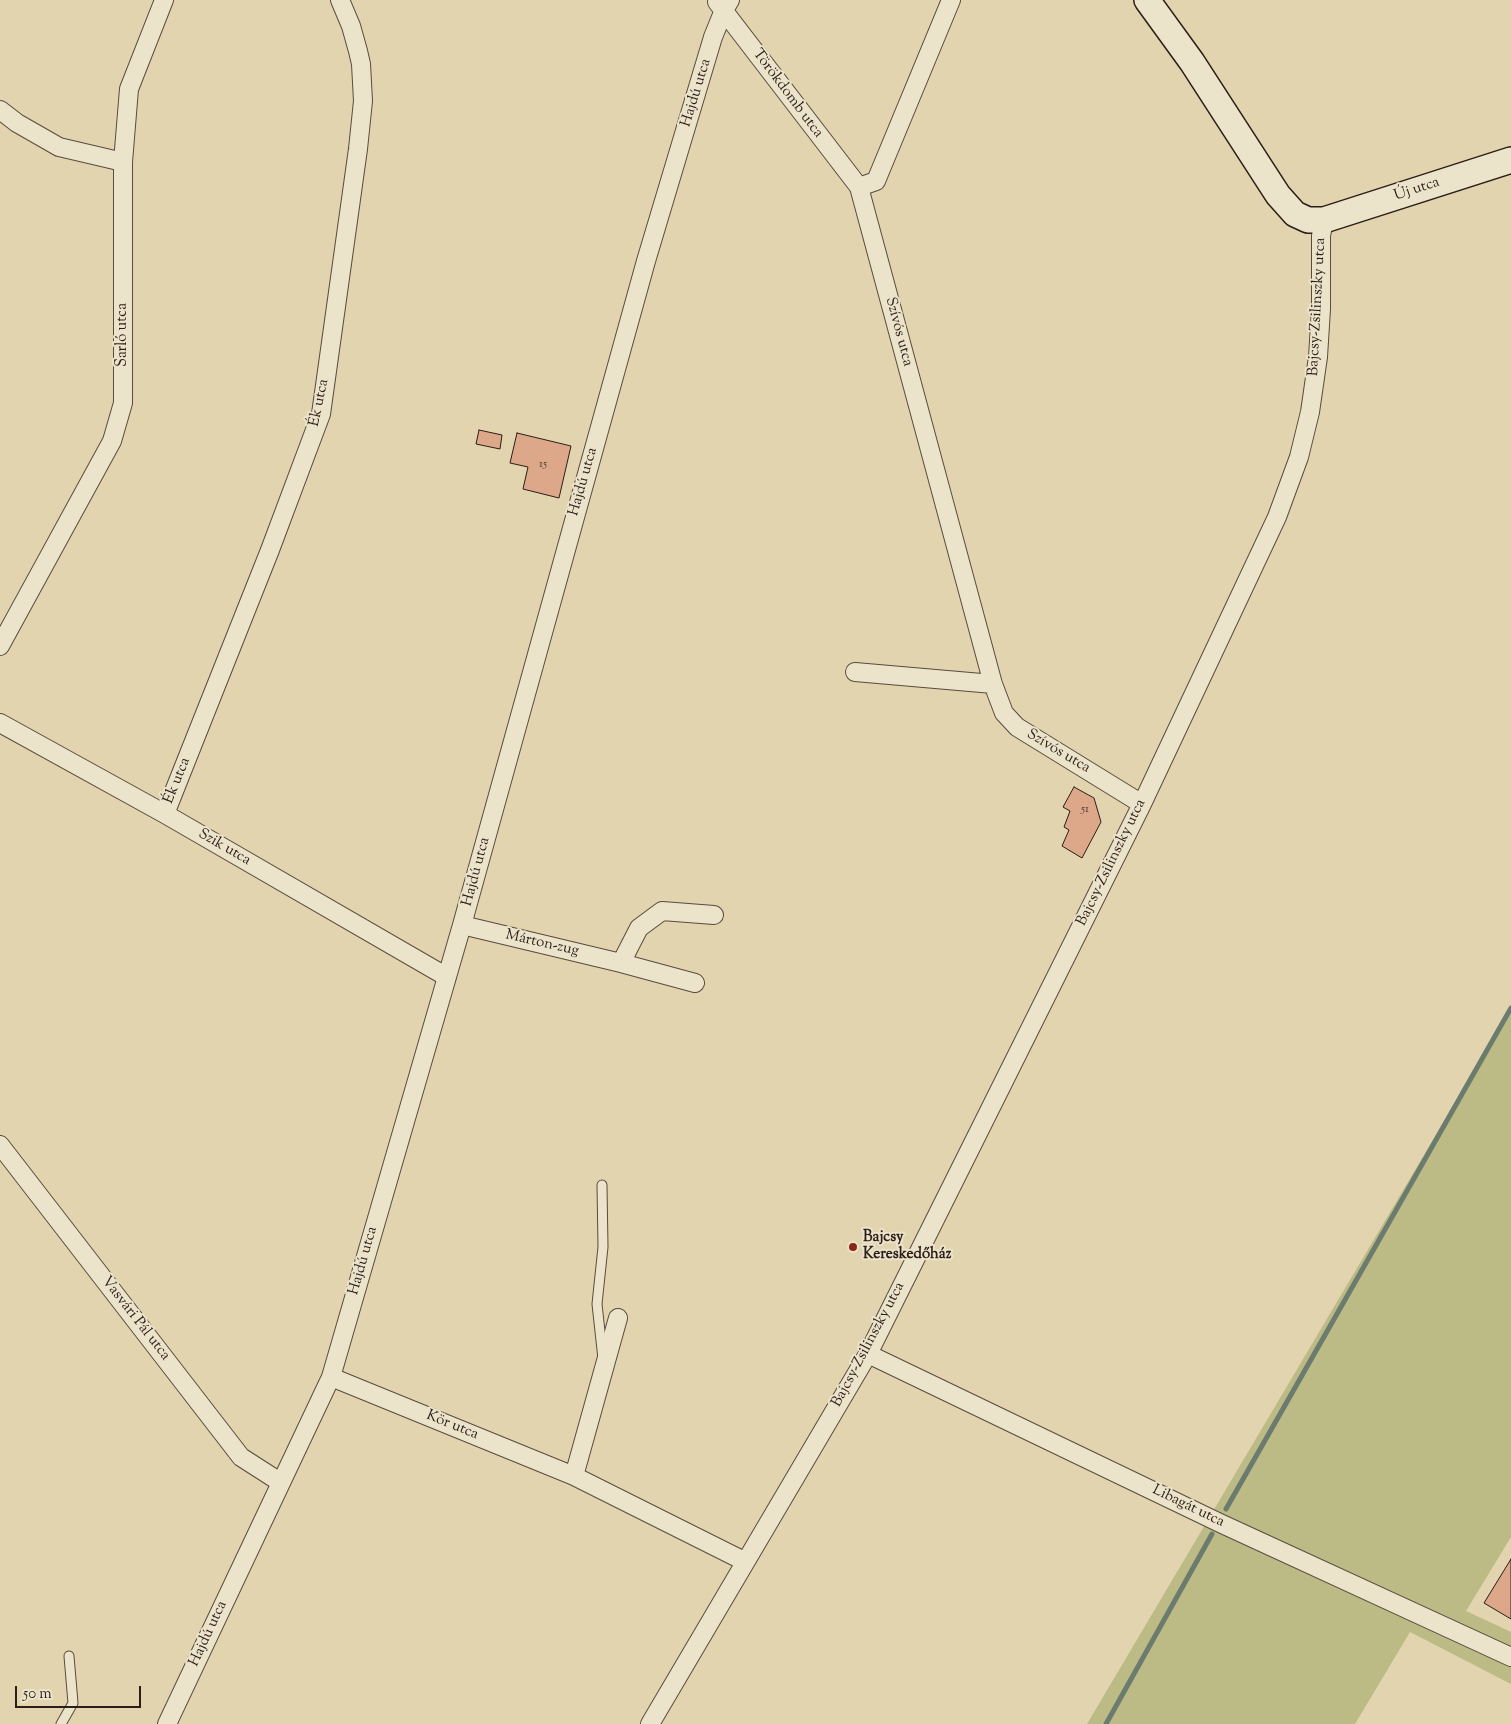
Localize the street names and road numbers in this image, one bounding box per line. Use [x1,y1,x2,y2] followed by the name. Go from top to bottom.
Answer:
[748,46,826,142] street label: Törökdomb utca
[678,57,716,129] street label: Hajdú utca
[1392,174,1442,206] street label: Új utca
[1305,237,1331,377] street label: Bajcsy-Zsilinszky utca
[880,295,916,369] street label: Szívós utca
[114,303,132,367] street label: Sarló utca
[306,378,334,428] street label: Ék utca
[566,446,602,518] street label: Hajdú utca
[1023,726,1093,778] street label: Szívós utca
[161,755,195,807] street label: Ék utca
[1073,797,1151,929] street label: Bajcsy-Zsilinszky utca
[195,826,253,870] street label: Szik utca
[459,836,495,908] street label: Hajdú utca
[503,927,581,961] street label: Márton-zug
[346,1225,382,1297] street label: Hajdú utca
[97,1273,173,1365] street label: Vasvári Pál utca
[828,1279,910,1411] street label: Bajcsy-Zsilinszky utca
[423,1407,481,1445] street label: Kör utca
[1149,1482,1227,1532] street label: Libagát utca
[186,1598,232,1670] street label: Hajdú utca

